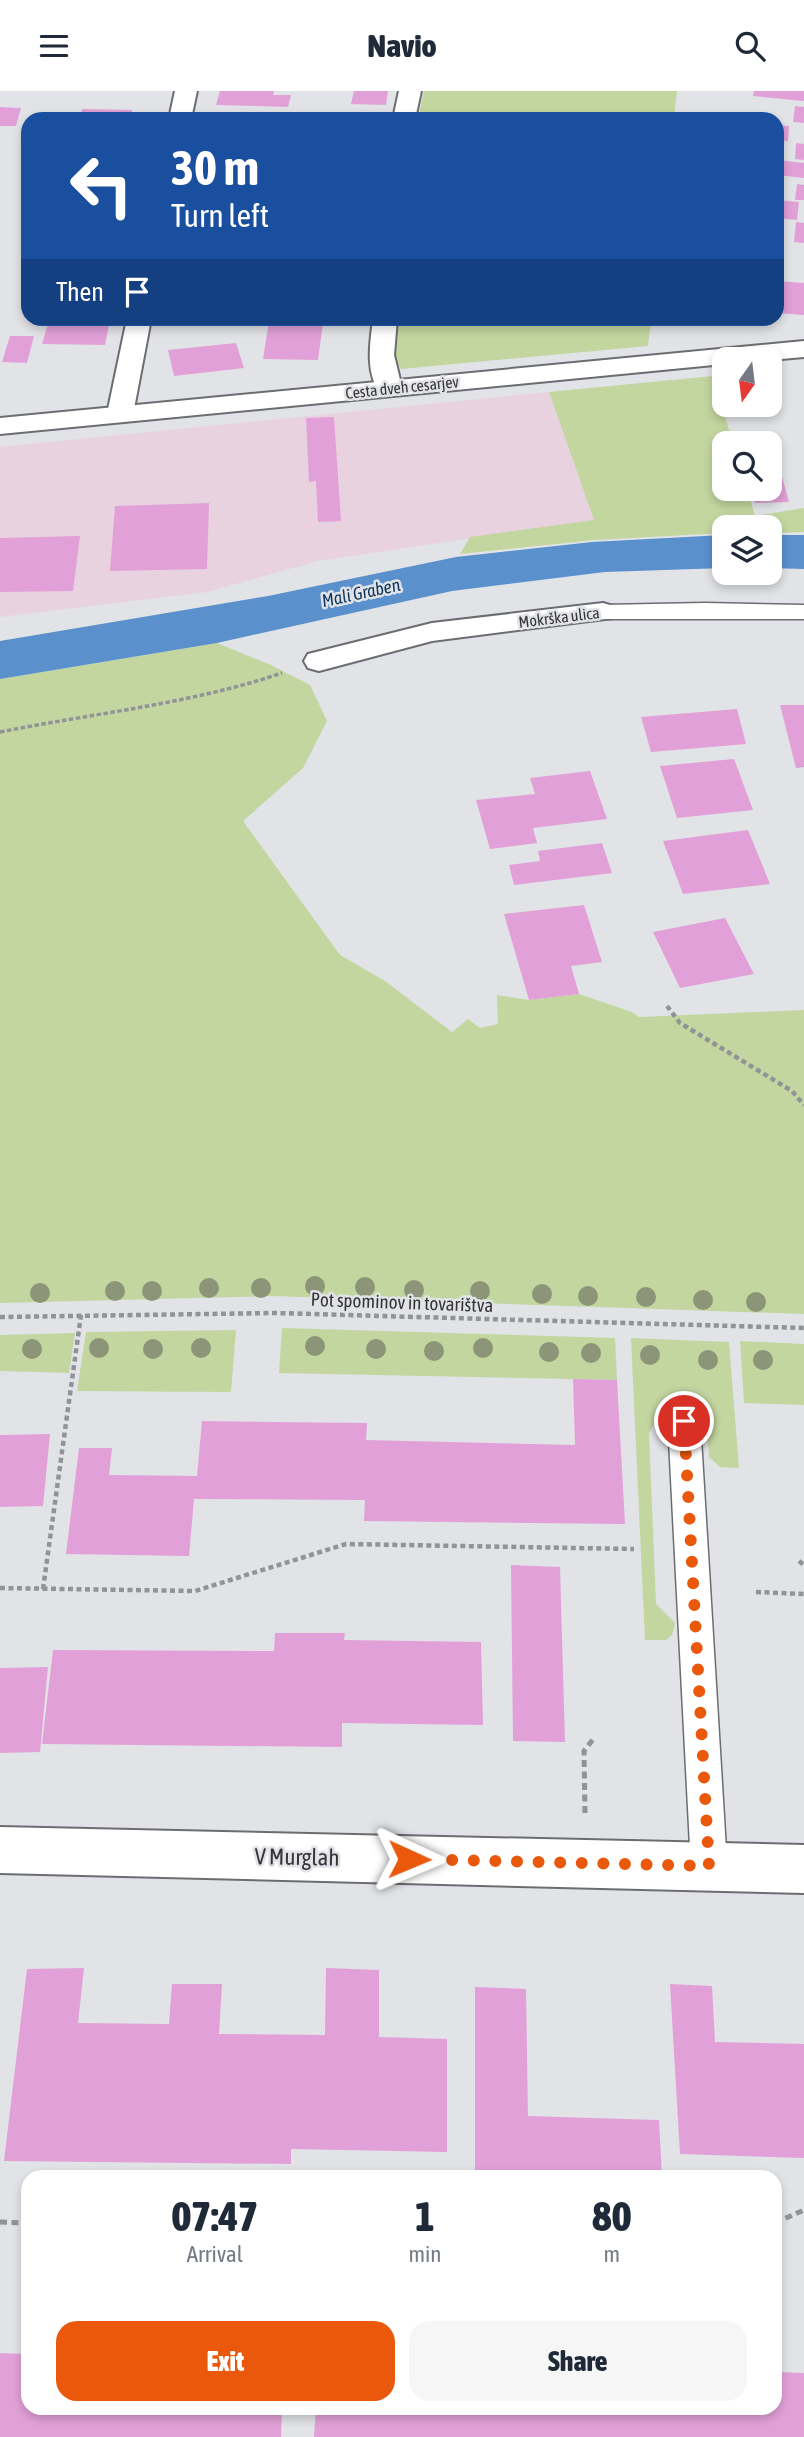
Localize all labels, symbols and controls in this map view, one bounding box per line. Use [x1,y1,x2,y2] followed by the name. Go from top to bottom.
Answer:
[35,27,73,65] icon: menu
[367,27,437,64] text: Navio
[731,27,769,65] icon: search
[171,139,259,195] text: 30 m
[56,140,147,231] icon: left
[171,197,269,234] text: Turn left
[118,273,156,311] icon: arrive
[56,277,104,307] text: Then
[712,347,782,417] north arrow
[712,347,782,585] map controls
[344,372,460,403] street label: Cesta dveh cesarjev
[712,431,782,501] button: search
[712,515,782,585] button: layers
[320,574,402,611] water label: Mali Graben
[518,603,600,631] street label: Mokrška ulica
[310,1288,494,1316] street label: Pot spominov in tovarištva
[654,1391,714,1451] pin
[665,1402,703,1440] icon: arrive
[372,1822,446,1896] position arrow
[254,1843,340,1871] street label: V Murglah
[172,2192,258,2240] text: 07:47
[415,2192,435,2240] text: 1
[592,2192,631,2240] text: 80
[187,2241,243,2267] text: Arrival
[408,2241,441,2267] text: min
[603,2241,620,2267] text: m
[56,2321,395,2401] button: Exit
[409,2321,747,2401] button: Share

